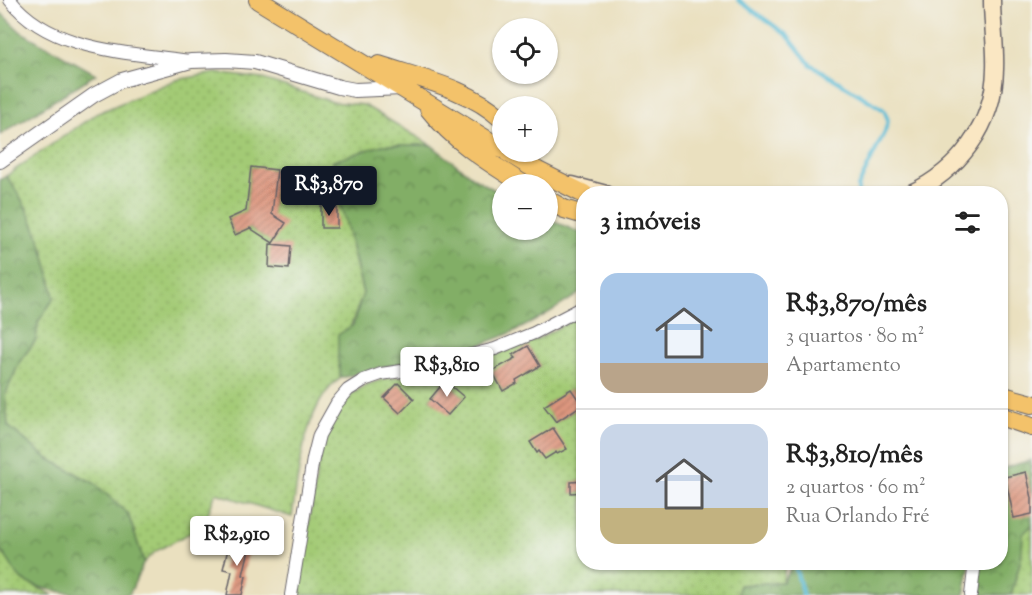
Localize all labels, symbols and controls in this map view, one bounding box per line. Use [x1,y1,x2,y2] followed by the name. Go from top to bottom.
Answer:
[492,18,558,240] map controls
[492,18,558,84] button: locate
[492,96,558,162] button: +
[274,166,384,217] pin: R$3,870
[295,171,363,200] text: R$3,870
[492,174,558,240] button: −
[600,204,701,241] text: 3 imóveis
[951,206,984,239] icon: filters
[786,286,927,323] text: R$3,870/mês
[648,297,720,369] icon: home
[786,323,925,352] text: 3 quartos · 80 m²
[392,347,502,398] pin: R$3,810
[414,352,480,381] text: R$3,810
[786,352,901,381] text: Apartamento
[786,437,923,474] text: R$3,810/mês
[648,448,720,520] icon: home
[786,474,926,503] text: 2 quartos · 60 m²
[786,503,930,532] text: Rua Orlando Fré
[182,516,292,567] pin: R$2,910
[204,521,270,550] text: R$2,910

